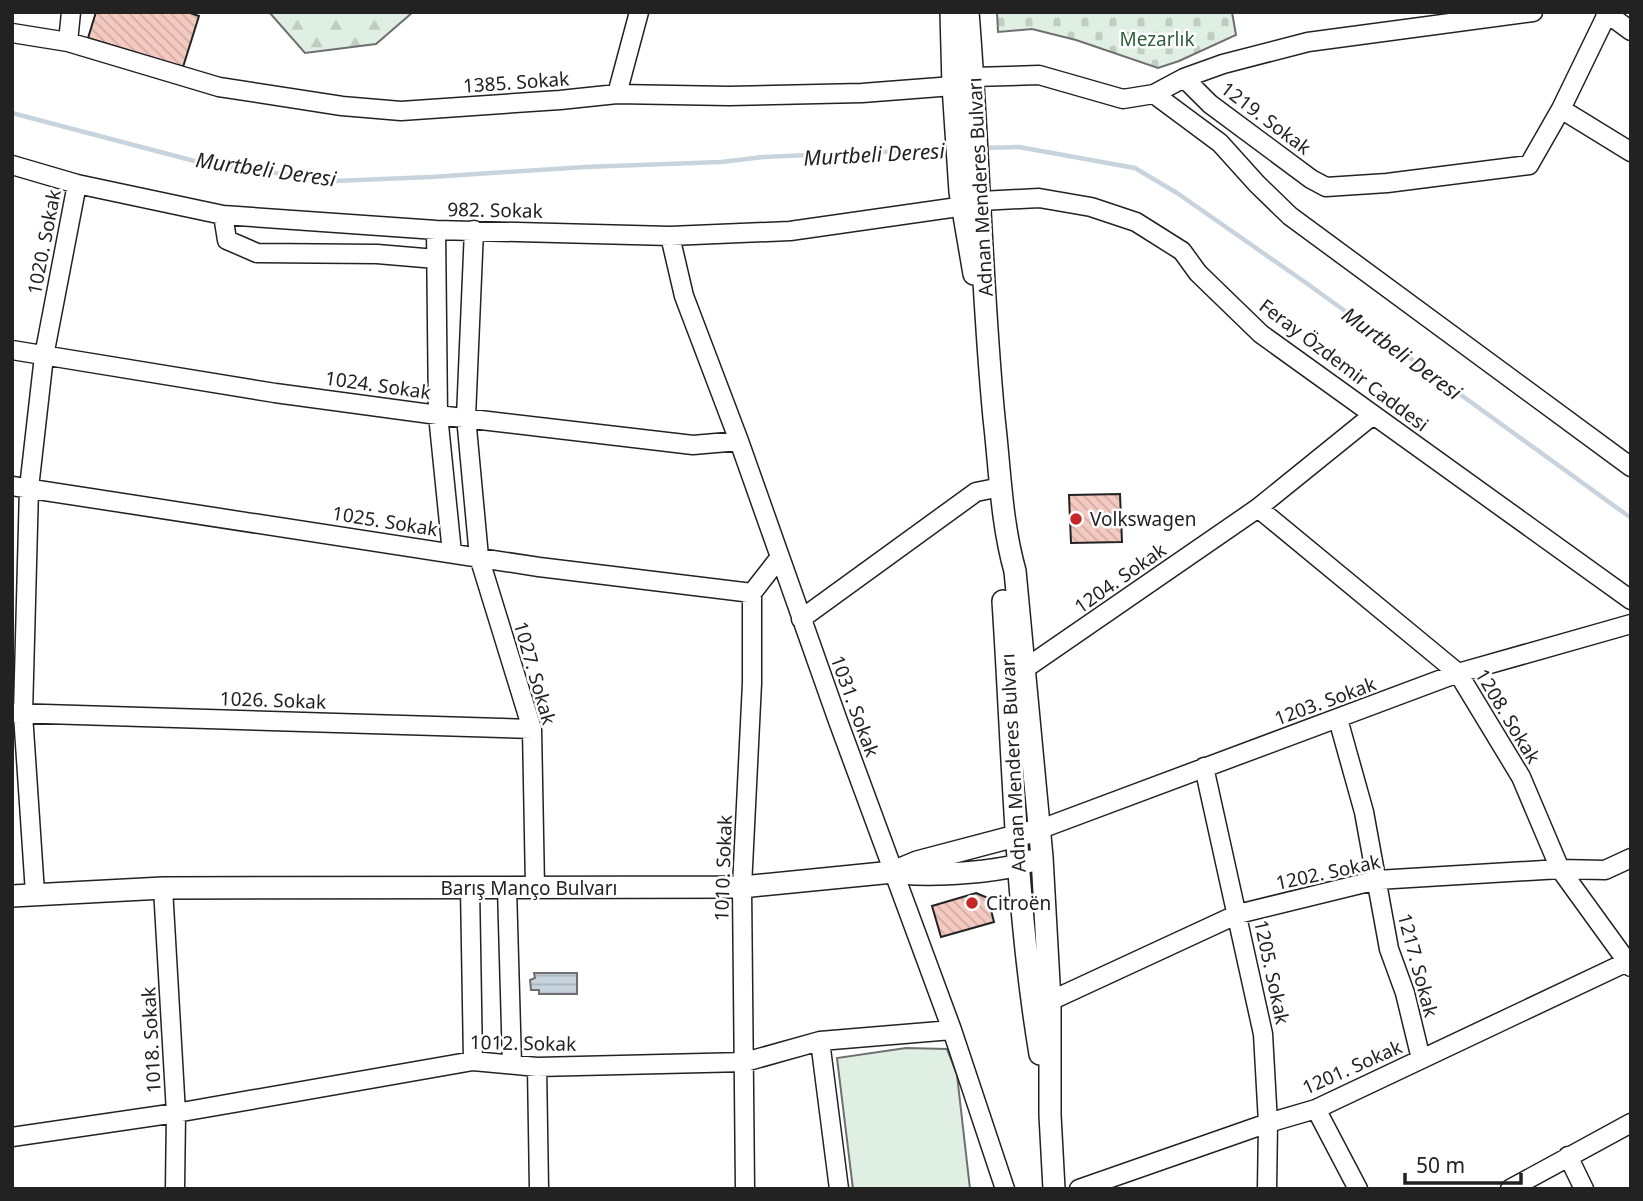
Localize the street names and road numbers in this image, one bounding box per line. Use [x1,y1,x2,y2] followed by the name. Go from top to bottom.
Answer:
[462,65,570,99] street label: 1385. Sokak
[1216,76,1316,160] street label: 1219. Sokak
[961,77,999,297] street label: Adnan Menderes Bulvarı
[21,187,67,297] street label: 1020. Sokak
[447,196,543,224] street label: 982. Sokak
[1254,293,1434,437] street label: Feray Özdemir Caddesi
[324,365,432,405] street label: 1024. Sokak
[330,500,440,542] street label: 1025. Sokak
[1069,537,1171,619] street label: 1204. Sokak
[508,618,562,728] street label: 1027. Sokak
[825,652,885,760] street label: 1031. Sokak
[994,653,1032,873] street label: Adnan Menderes Bulvarı
[1469,664,1547,768] street label: 1208. Sokak
[1271,671,1379,731] street label: 1203. Sokak
[219,685,327,715] street label: 1026. Sokak
[708,814,738,922] street label: 1010. Sokak
[1273,848,1383,896] street label: 1202. Sokak
[440,875,618,901] street label: Barış Manço Bulvarı
[1392,910,1444,1020] street label: 1217. Sokak
[1248,917,1296,1027] street label: 1205. Sokak
[135,986,167,1094] street label: 1018. Sokak
[470,1029,576,1057] street label: 1012. Sokak
[1298,1033,1406,1101] street label: 1201. Sokak

